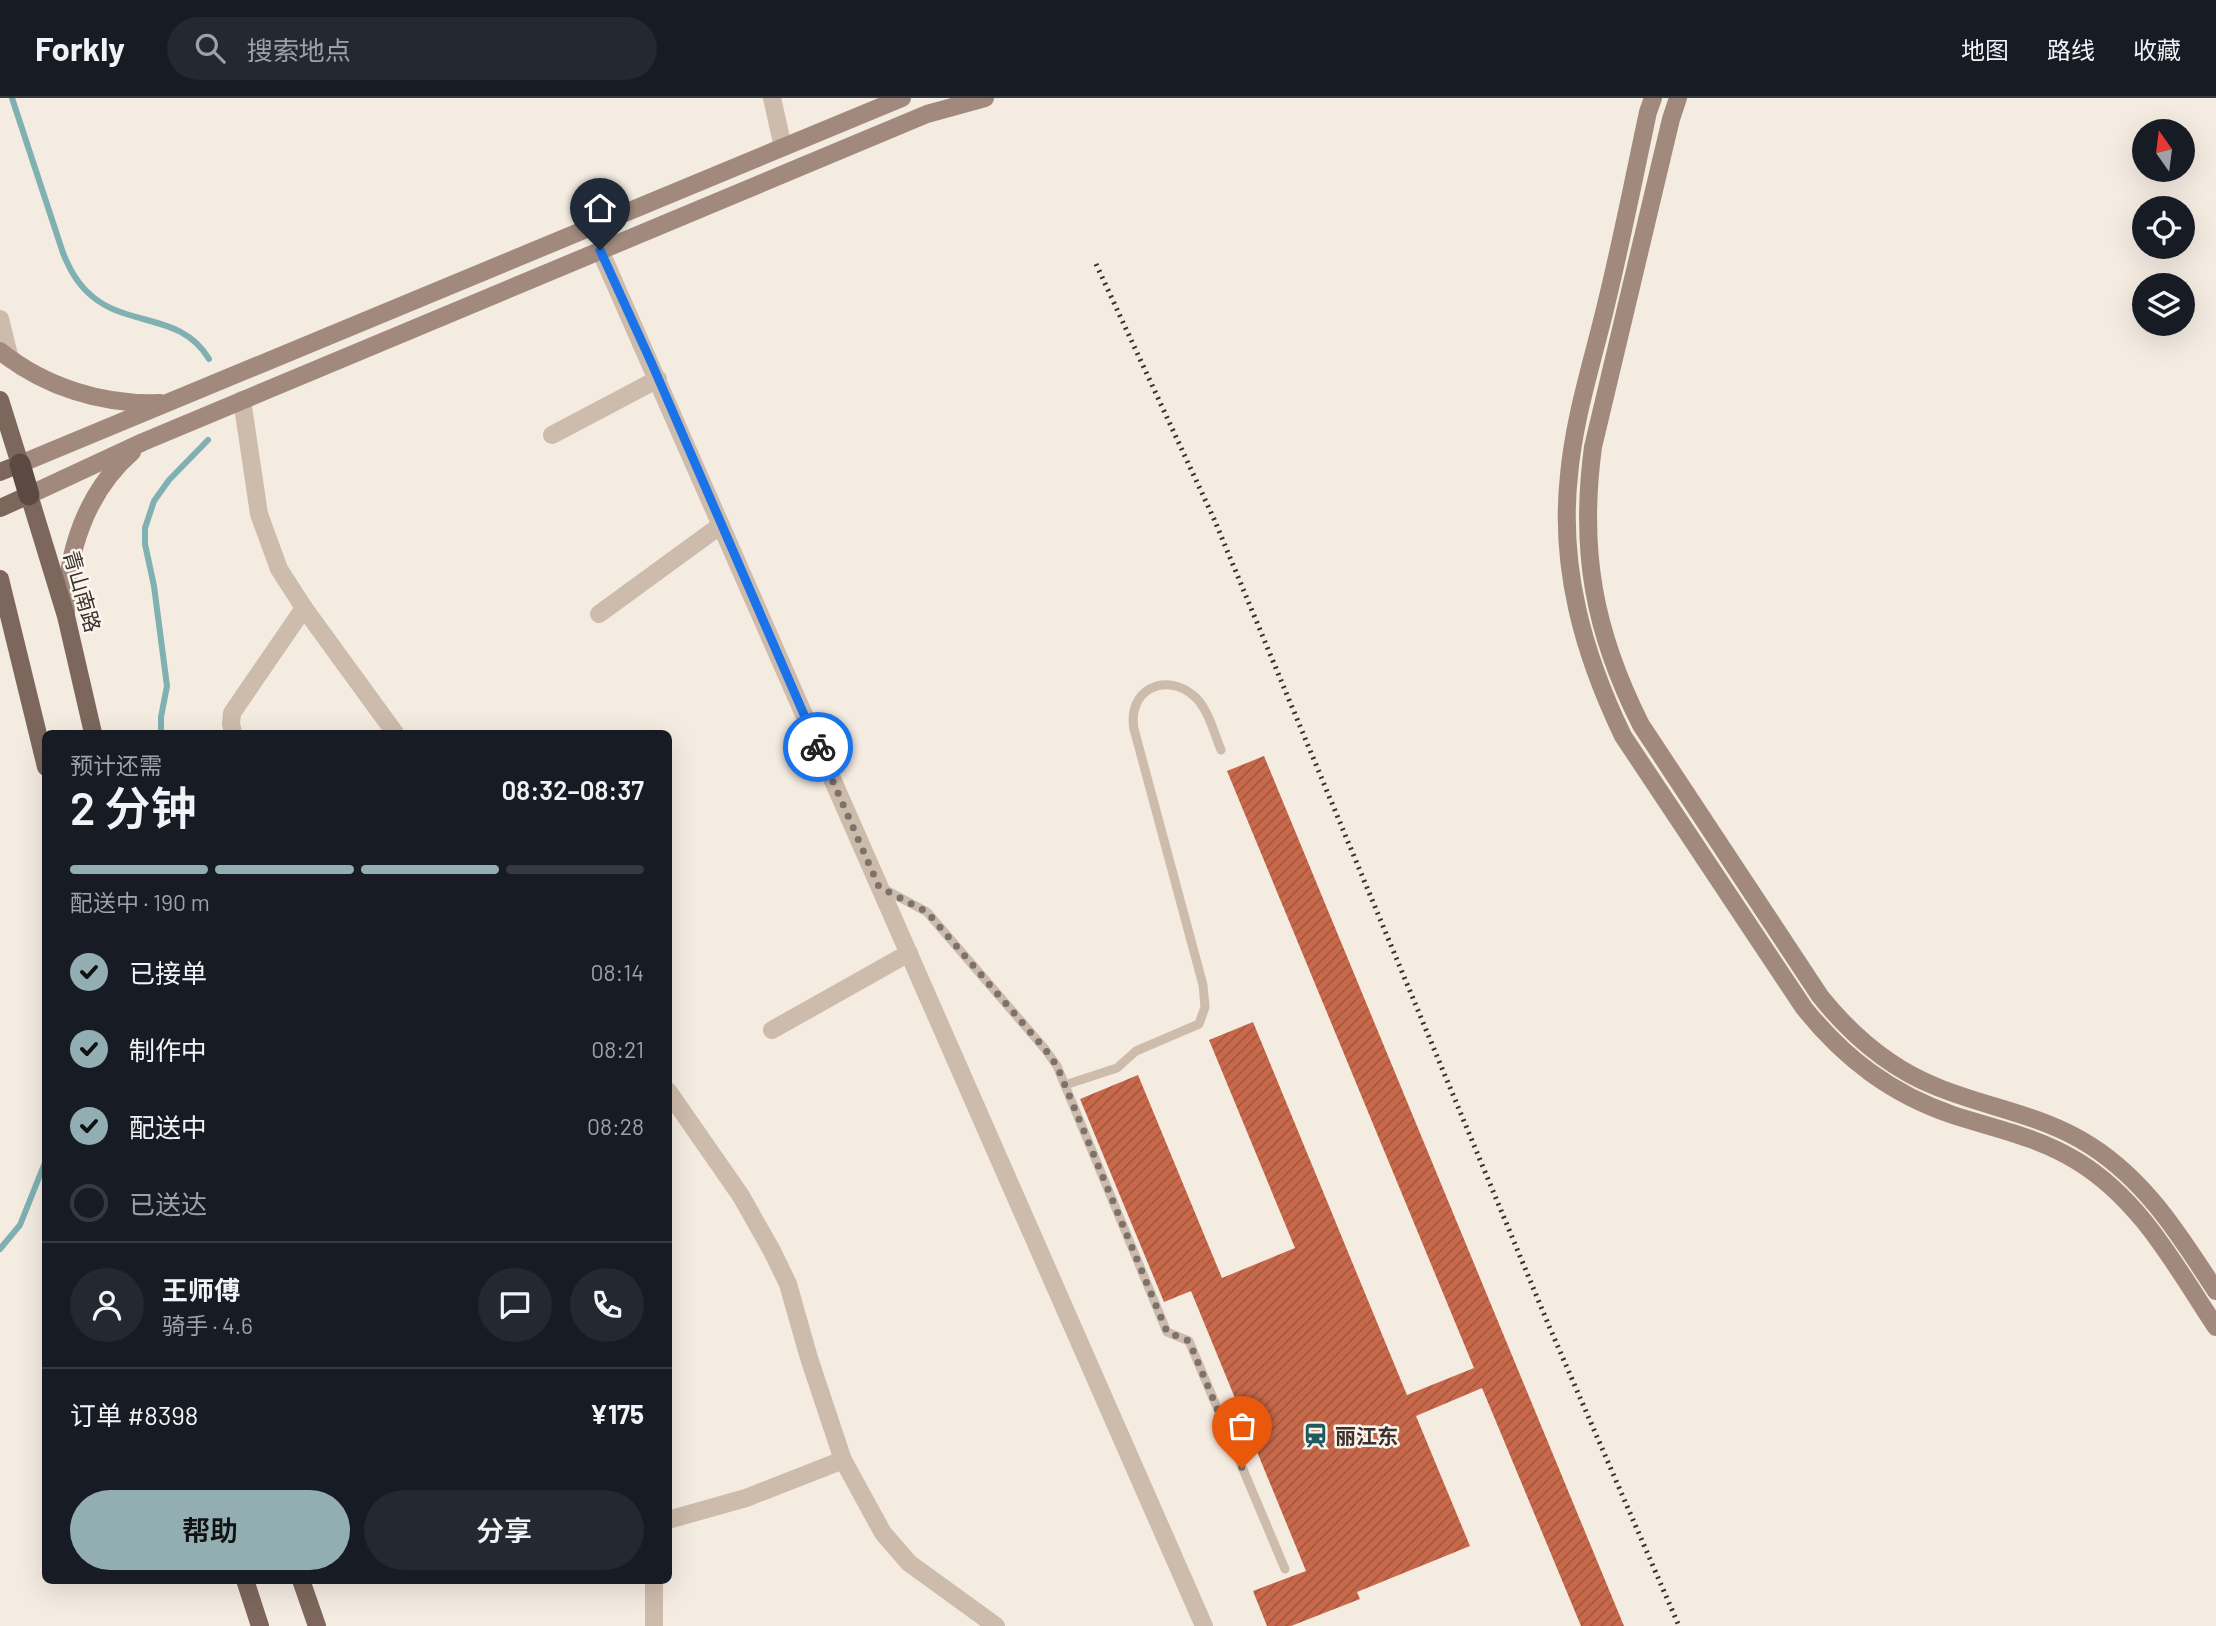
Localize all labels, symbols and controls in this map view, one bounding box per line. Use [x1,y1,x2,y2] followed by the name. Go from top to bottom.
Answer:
[167,17,657,80] search box
[35,28,125,68] text: Forkly
[191,29,229,67] icon: search
[247,34,351,65] text: 搜索地点
[1961,35,2009,64] text: 地图
[2047,35,2095,64] text: 路线
[2133,35,2181,64] text: 收藏
[2132,119,2194,182] north arrow
[2132,119,2195,336] map controls
[570,178,630,250] pin
[581,189,619,227] icon: home
[2132,196,2195,259] button: locate
[2132,273,2195,336] button: layers
[59,547,107,635] street label: 青山南路
[783,712,853,782] courier
[799,728,837,766] icon: bike
[70,751,162,779] text: 预计还需
[502,774,644,805] text: 08:32–08:37
[70,779,197,834] text: 2 分钟
[70,888,210,916] text: 配送中 · 190 m
[70,953,108,991] icon: check
[129,957,207,988] text: 已接单
[591,958,644,986] text: 08:14
[70,1030,108,1068] icon: check
[129,1034,207,1065] text: 制作中
[591,1035,644,1063] text: 08:21
[70,1107,108,1145] icon: check
[129,1111,207,1142] text: 配送中
[587,1112,644,1140] text: 08:28
[129,1188,207,1219] text: 已送达
[70,1268,144,1342] button: person
[478,1268,552,1342] button: chat
[570,1268,644,1342] button: phone
[162,1274,240,1305] text: 王师傅
[162,1311,253,1339] text: 骑手 · 4.6
[1212,1396,1272,1468] pin
[590,1398,644,1429] text: ¥175
[70,1399,198,1430] text: 订单 #8398
[1223,1407,1261,1445] icon: bag
[1301,1421,1329,1449] station icon: 丽江东
[1335,1423,1398,1448] place label: 丽江东
[70,1490,350,1570] button: 帮助
[364,1490,644,1570] button: 分享

